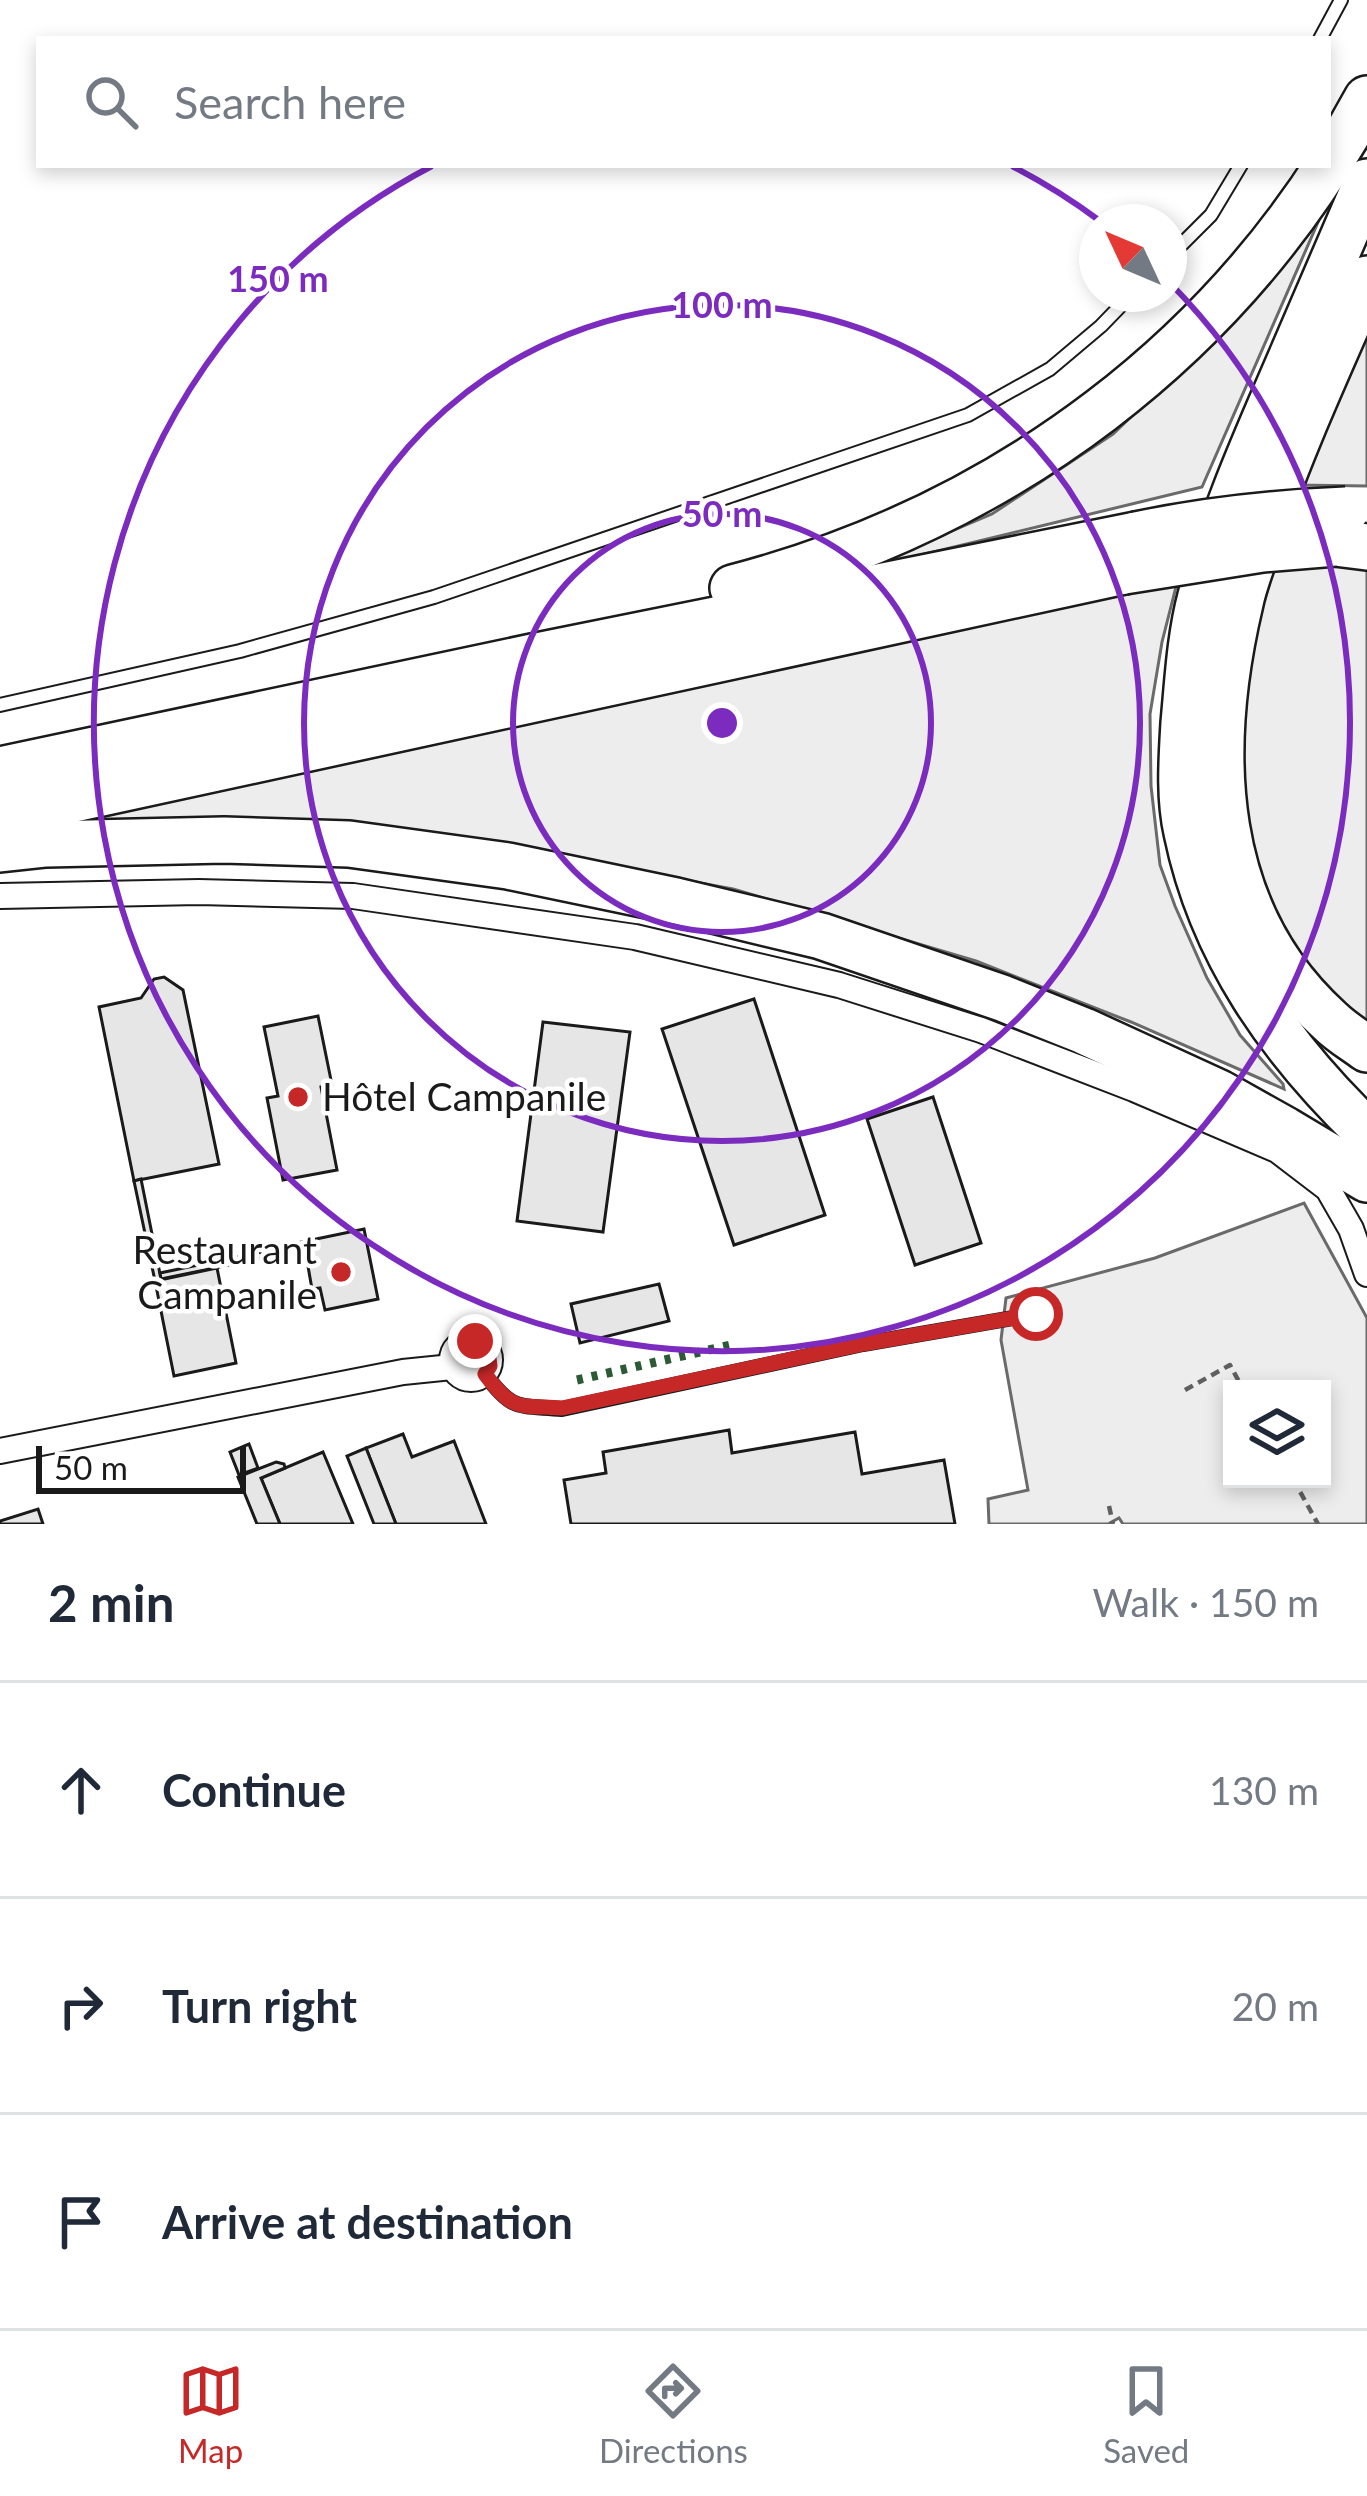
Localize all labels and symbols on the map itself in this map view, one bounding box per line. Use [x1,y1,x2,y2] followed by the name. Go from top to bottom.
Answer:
[1079,204,1187,312] north arrow
[227,256,329,300] text: 150 m
[671,282,773,326] text: 100 m
[682,491,762,535] text: 50 m
[701,702,743,744] centre of rings
[322,1073,606,1119] place label: Hôtel Campanile
[285,1084,311,1110] marker: Hôtel Campanile
[133,1226,317,1317] place label: Restaurant Campanile
[328,1259,354,1285] marker: Restaurant Campanile
[1009,1287,1063,1341] route start
[448,1314,502,1368] route end
[36,1440,246,1493] scale bar

